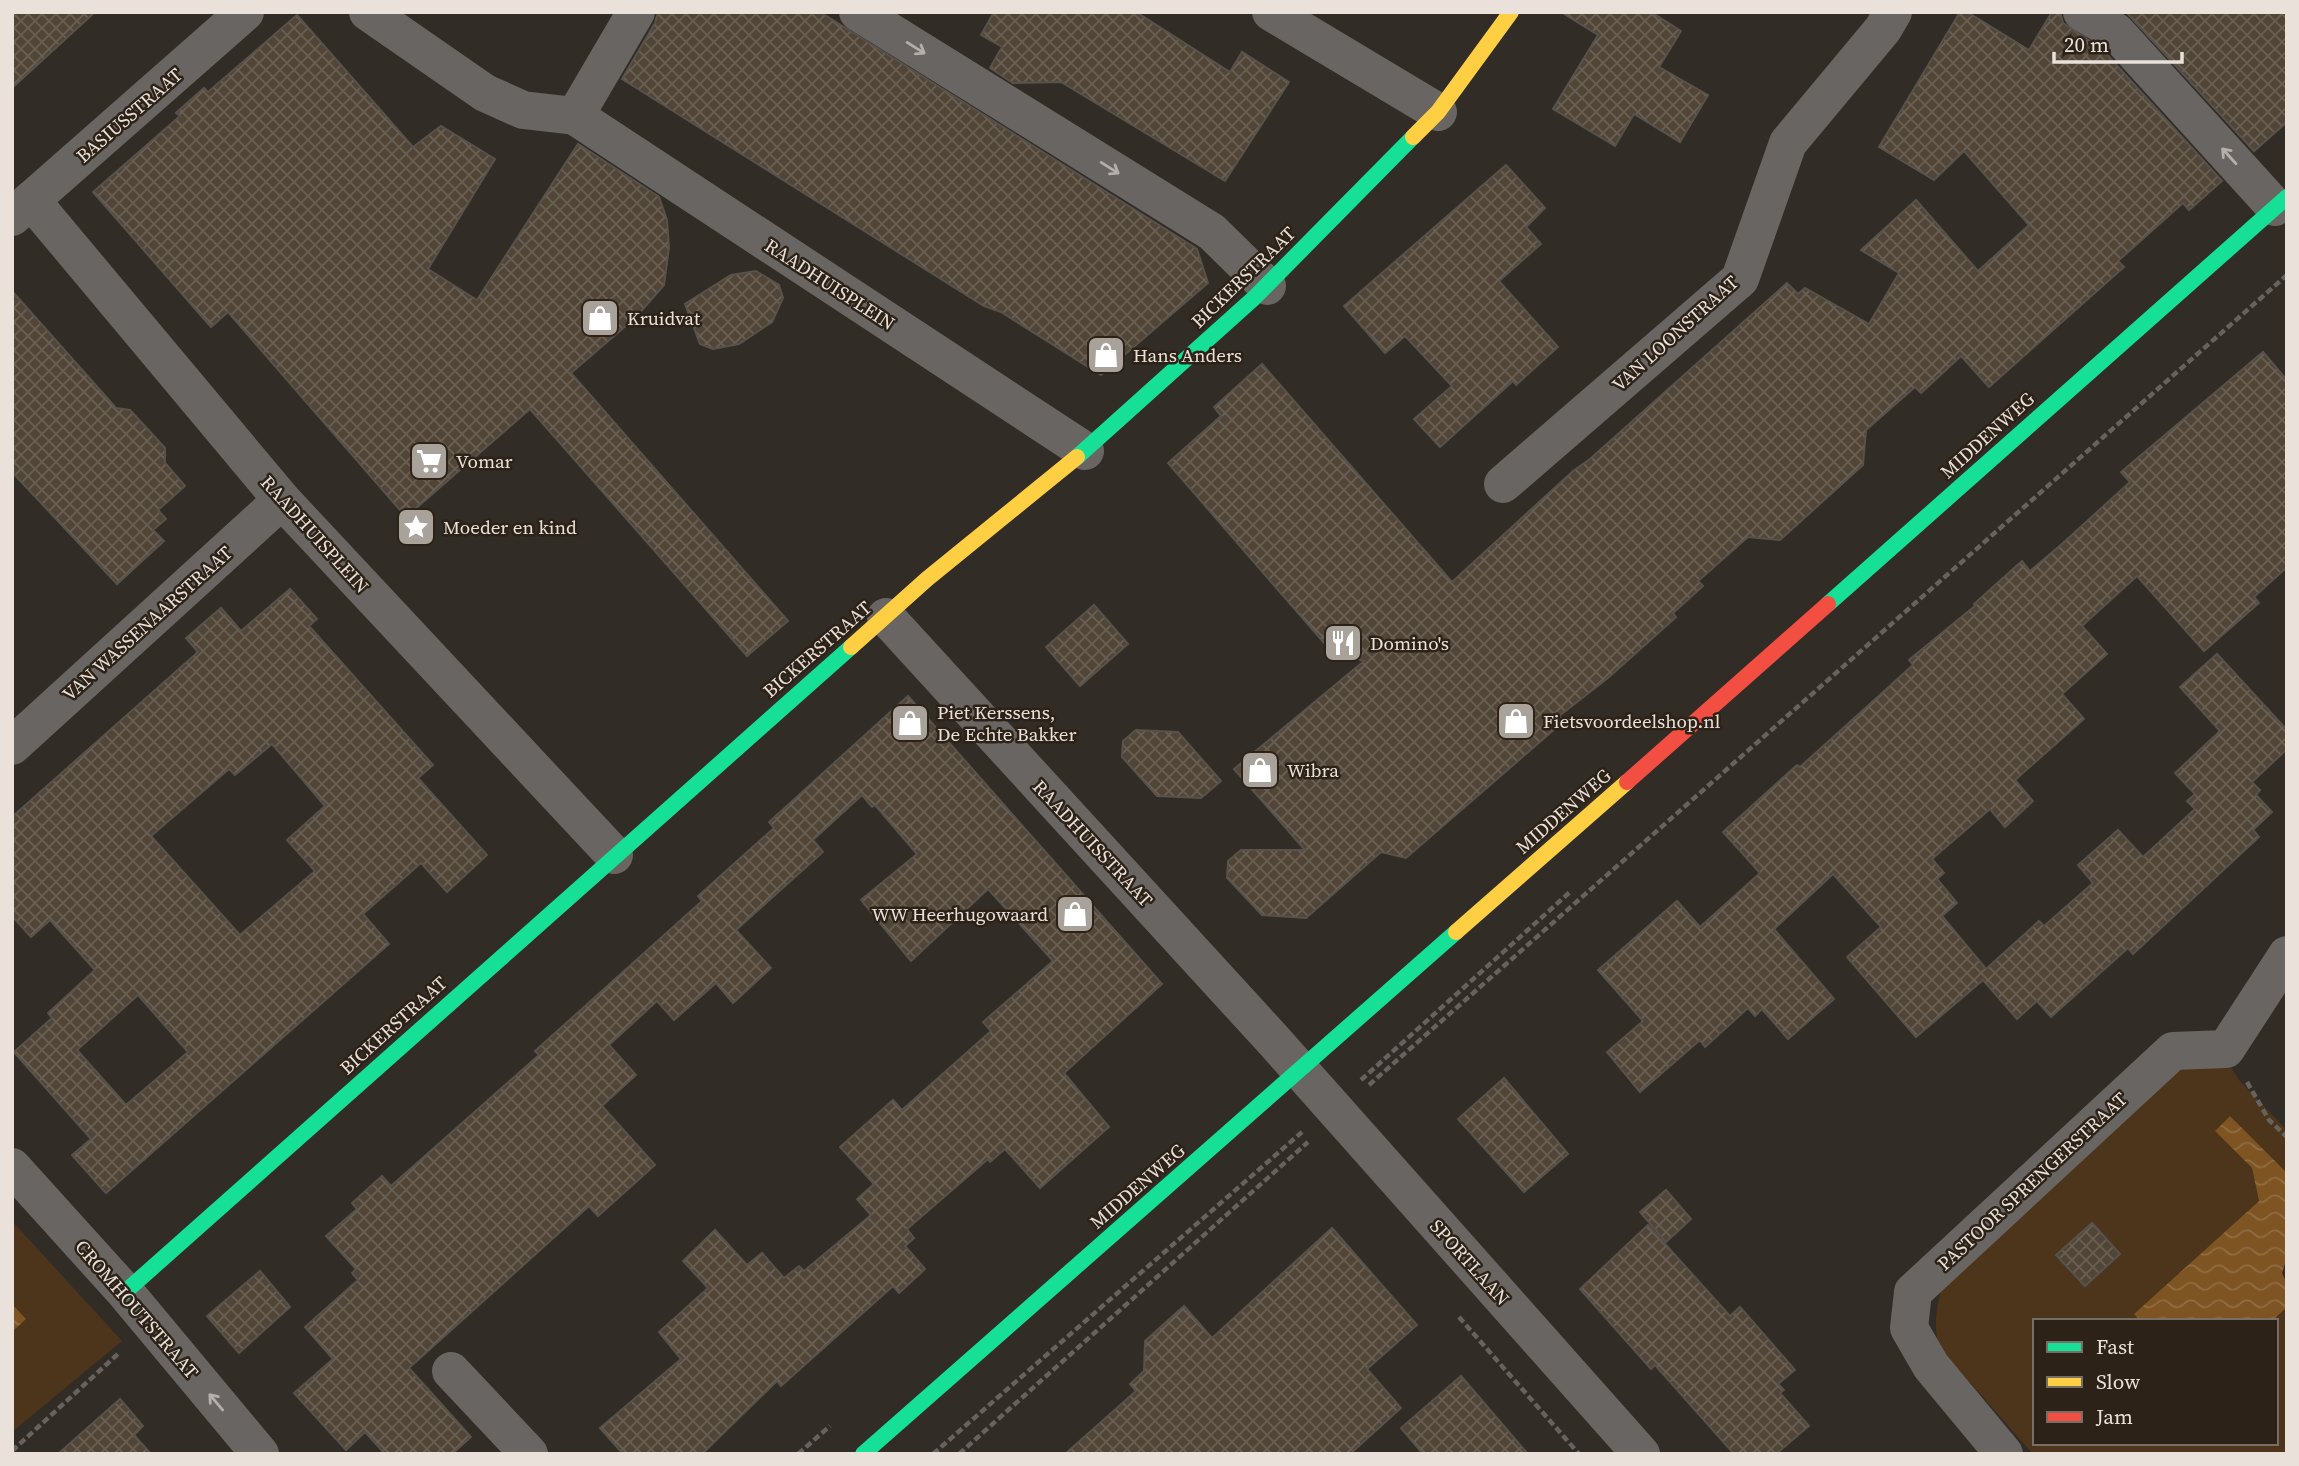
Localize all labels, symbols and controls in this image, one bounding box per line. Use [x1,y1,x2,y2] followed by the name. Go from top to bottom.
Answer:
[2054,21,2182,65] scale bar
[2064,30,2109,59] text: 20 m
[906,42,926,56] one-way arrow
[70,61,188,168] street label: BASIUSSTRAAT
[2221,148,2238,165] one-way arrow
[1099,162,1119,176] one-way arrow
[1185,220,1301,334] street label: BICKERSTRAAT
[760,232,900,336] street label: RAADHUISPLEIN
[1606,269,1744,397] street label: VAN LOONSTRAAT
[579,297,621,339] shop icon: Kruidvat
[627,305,701,331] place label: Kruidvat
[1085,334,1127,376] shop icon: Hans Anders
[1133,342,1242,368] place label: Hans Anders
[1934,386,2040,484] street label: MIDDENWEG
[408,440,450,482] supermarket icon: Vomar
[456,448,513,474] place label: Vomar
[255,470,375,599] street label: RAADHUISPLEIN
[395,506,437,548] place icon: Moeder en kind
[443,514,577,540] place label: Moeder en kind
[56,539,238,706] street label: VAN WASSENAARSTRAAT
[757,594,877,703] street label: BICKERSTRAAT
[1322,622,1364,664] restaurant icon: Domino's
[1370,630,1449,656] place label: Domino's
[937,699,1077,747] place label: Piet Kerssens, De Echte Bakker
[1495,700,1537,742] shop icon: Fietsvoordeelshop.nl
[889,702,931,744] shop icon: Piet Kerssens, De Echte Bakker
[1543,708,1721,734] place label: Fietsvoordeelshop.nl
[1239,749,1281,791] shop icon: Wibra
[1287,757,1339,783] place label: Wibra
[1510,762,1616,860] street label: MIDDENWEG
[1027,774,1159,913] street label: RAADHUISSTRAAT
[1054,893,1096,935] shop icon: WW Heerhugowaard
[872,901,1048,927] place label: WW Heerhugowaard
[334,970,453,1080] street label: BICKERSTRAAT
[1931,1086,2133,1276] street label: PASTOOR SPRENGERSTRAAT
[1084,1137,1190,1235] street label: MIDDENWEG
[1424,1213,1516,1311] street label: SPORTLAAN
[69,1234,205,1384] street label: CROMHOUTSTRAAT
[2033,1319,2278,1445] legend
[2096,1332,2134,1361] text: Fast
[2096,1367,2140,1396] text: Slow
[208,1393,224,1411] one-way arrow
[2095,1402,2133,1431] text: Jam

